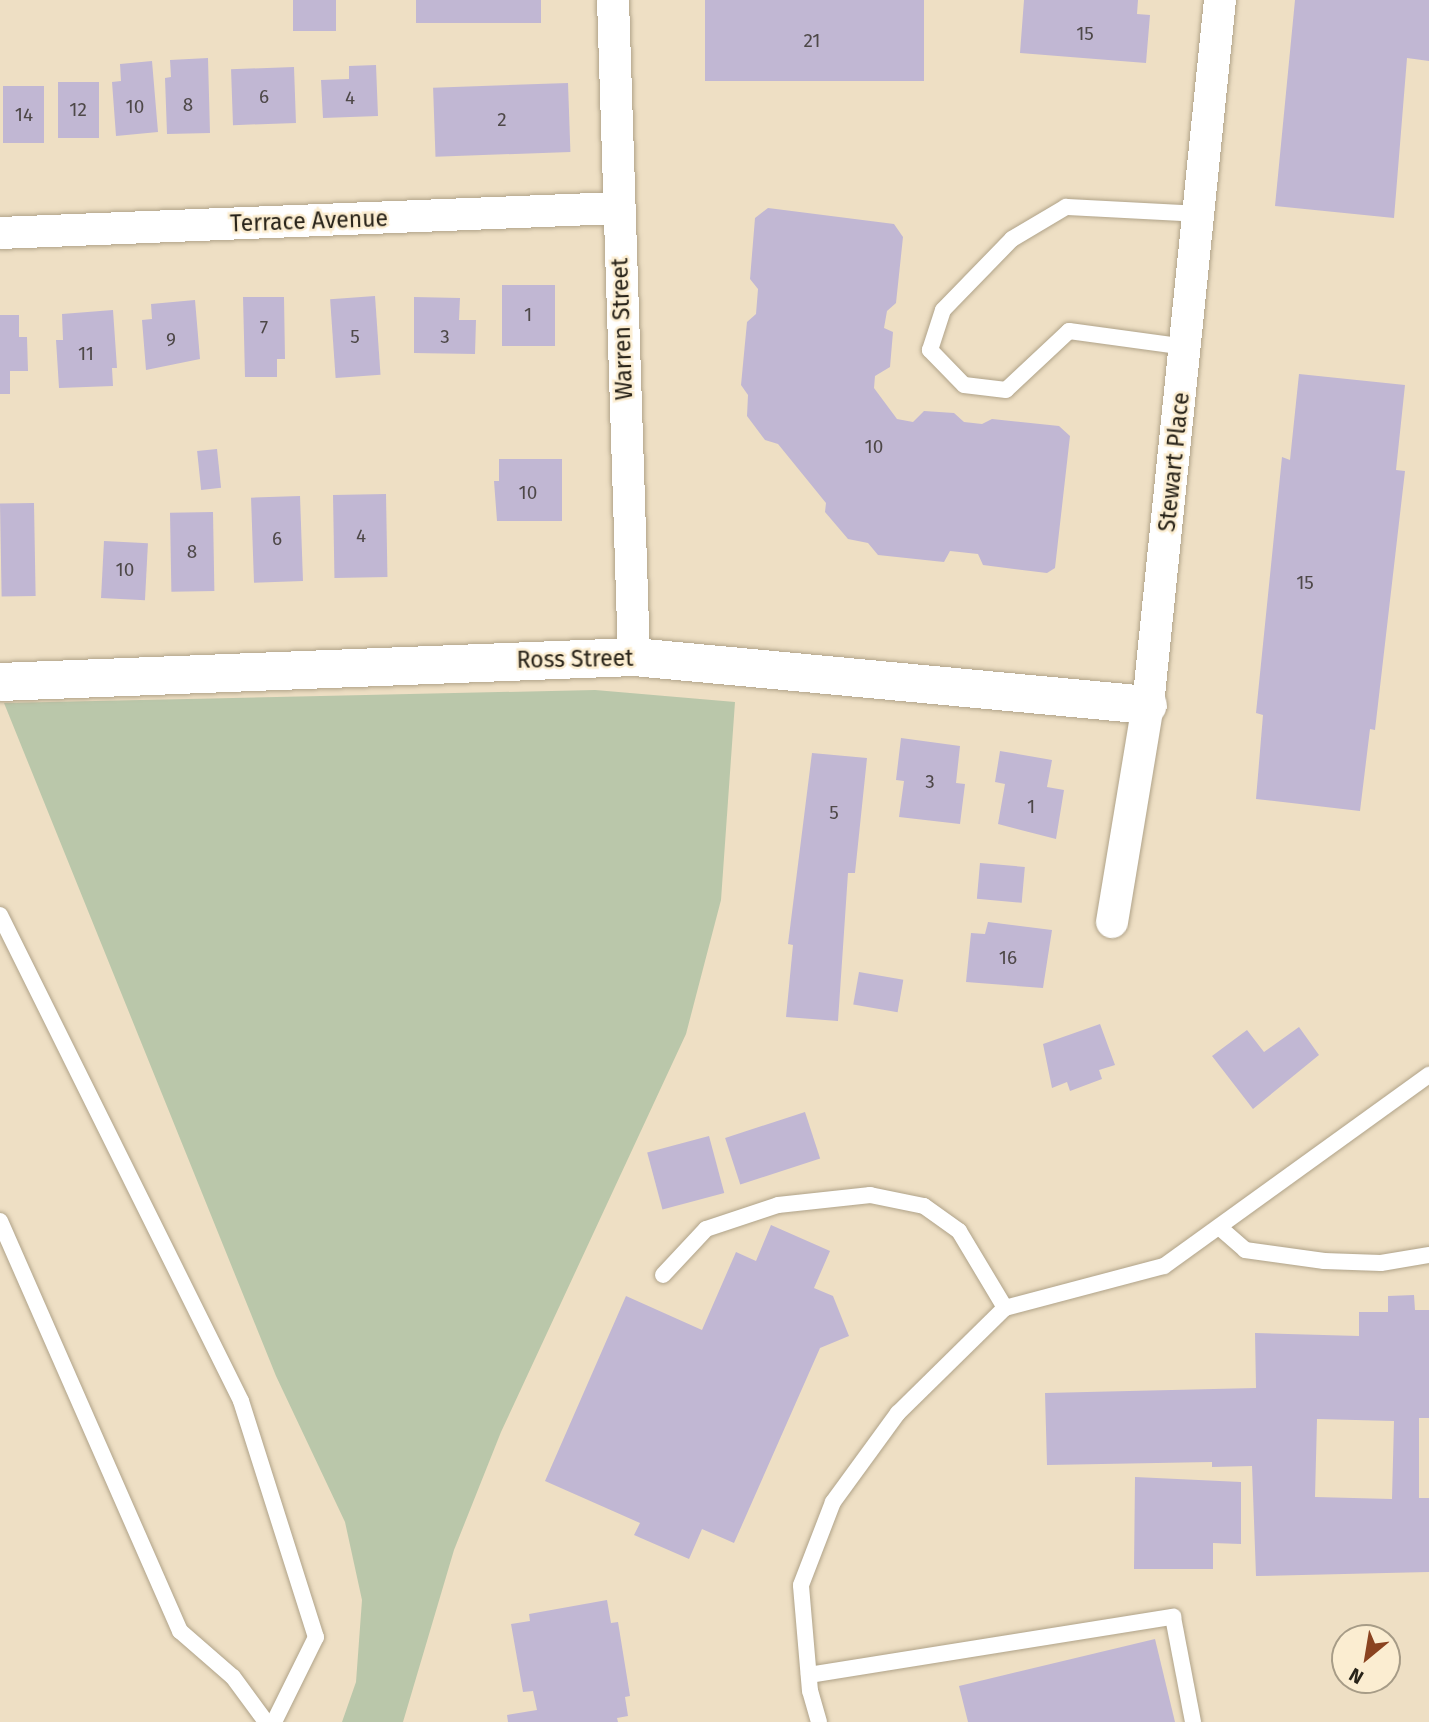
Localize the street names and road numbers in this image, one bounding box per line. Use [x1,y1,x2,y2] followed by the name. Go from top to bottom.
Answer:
[230,204,388,238] street label: Terrace Avenue
[606,257,638,401] street label: Warren Street
[1153,391,1195,533] street label: Stewart Place
[516,644,634,674] street label: Ross Street

